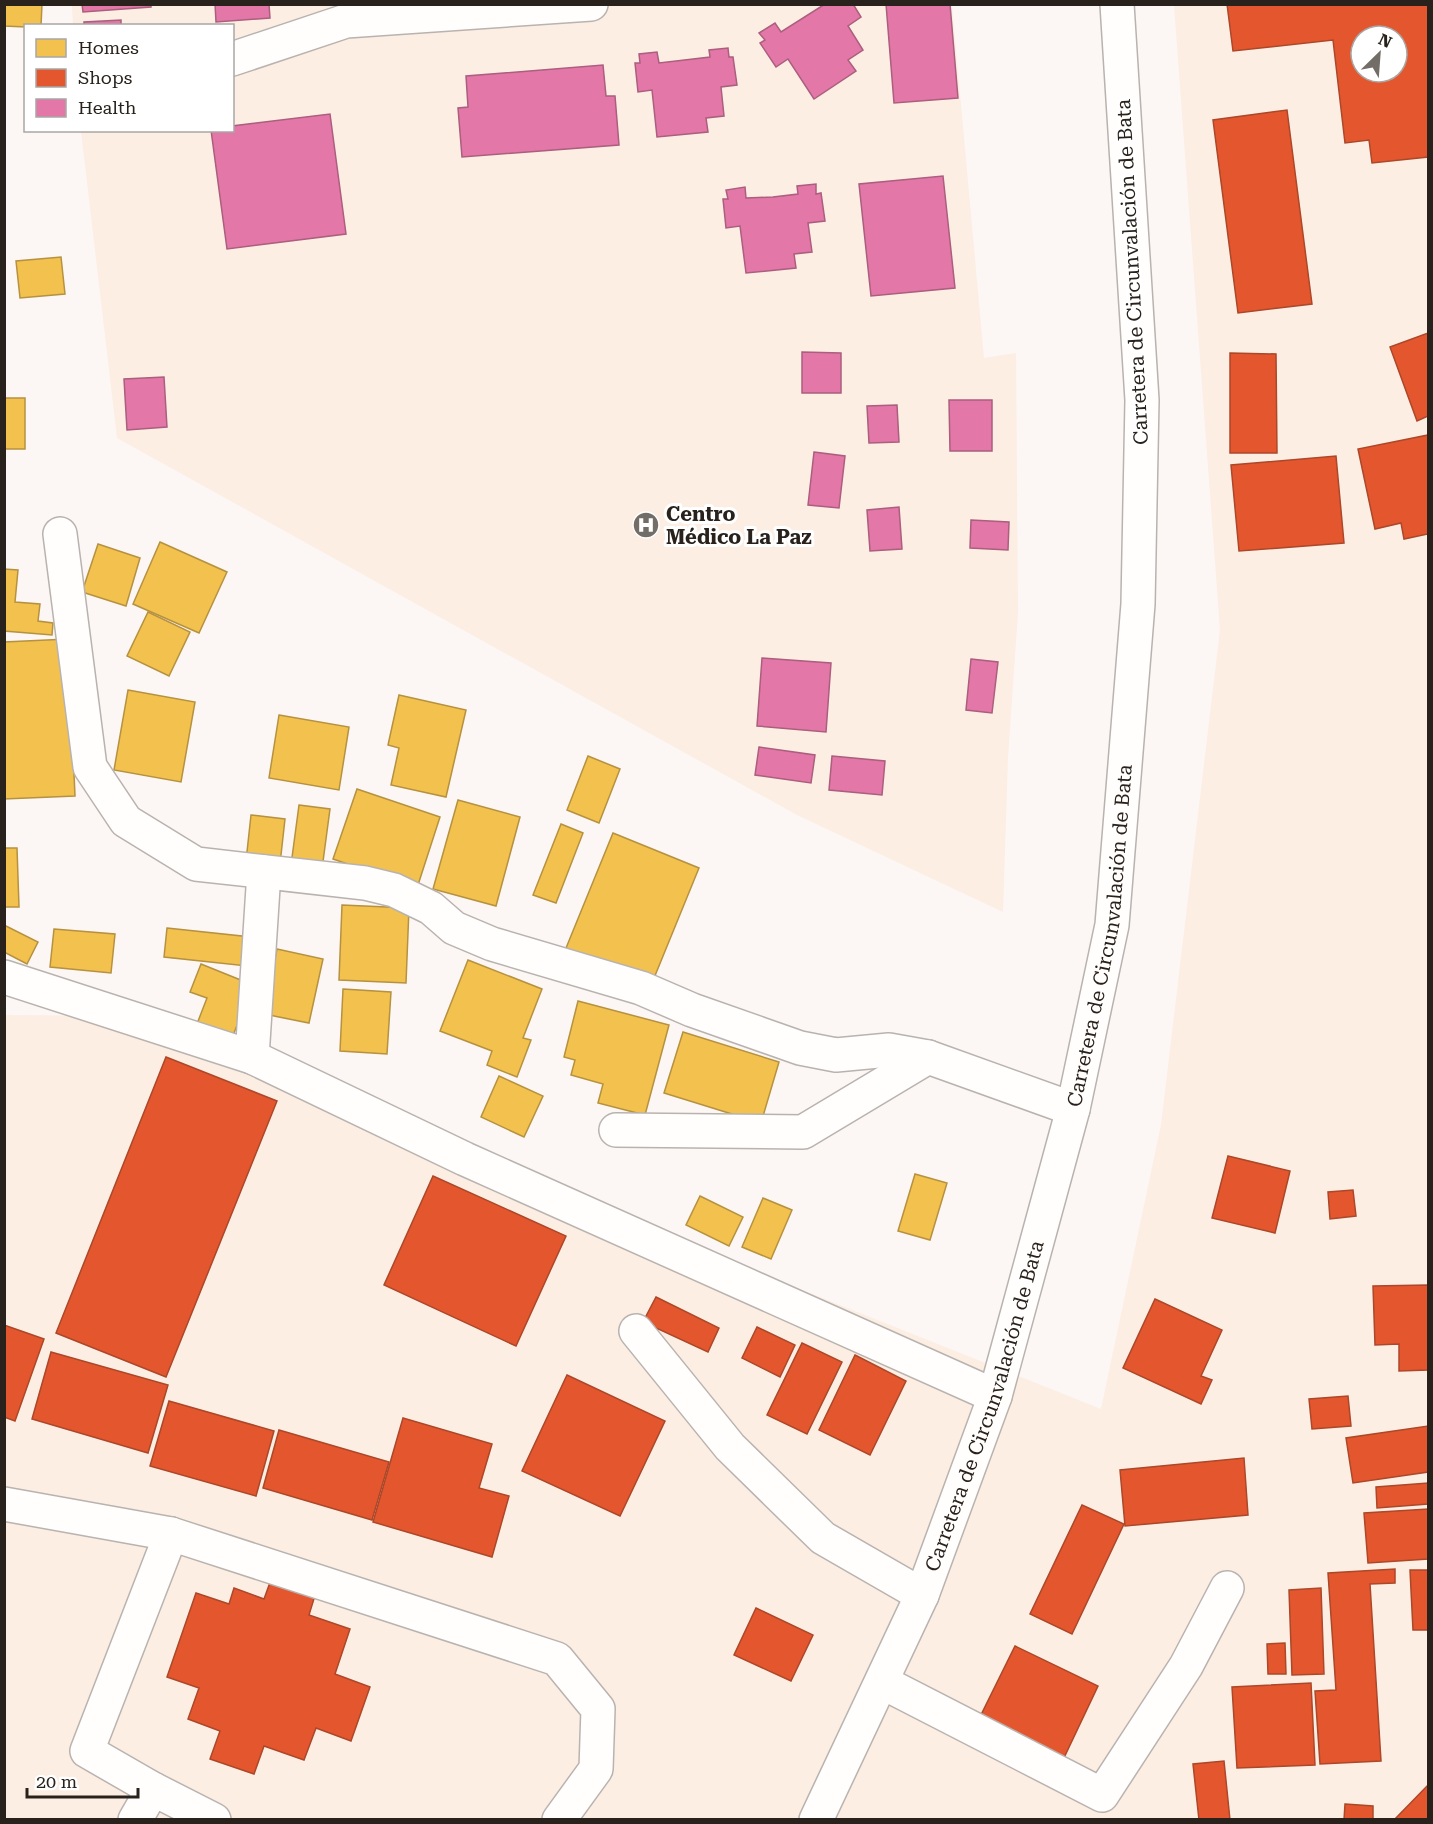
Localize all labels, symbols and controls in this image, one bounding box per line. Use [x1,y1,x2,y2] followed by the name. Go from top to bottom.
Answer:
[24,24,234,132] legend
[1349,24,1409,84] north arrow
[1376,30,1395,52] text: N
[78,37,139,58] text: Homes
[78,67,132,88] text: Shops
[78,97,137,118] text: Health
[1111,98,1153,446] street label: Carretera de Circunvalación de Bata
[666,502,812,549] place label: Centro Médico La Paz
[631,510,661,540] hospital icon: Centro Médico La Paz
[1062,763,1137,1109] street label: Carretera de Circunvalación de Bata
[920,1238,1049,1575] street label: Carretera de Circunvalación de Bata
[27,1761,138,1799] scale bar
[36,1771,77,1792] text: 20 m

